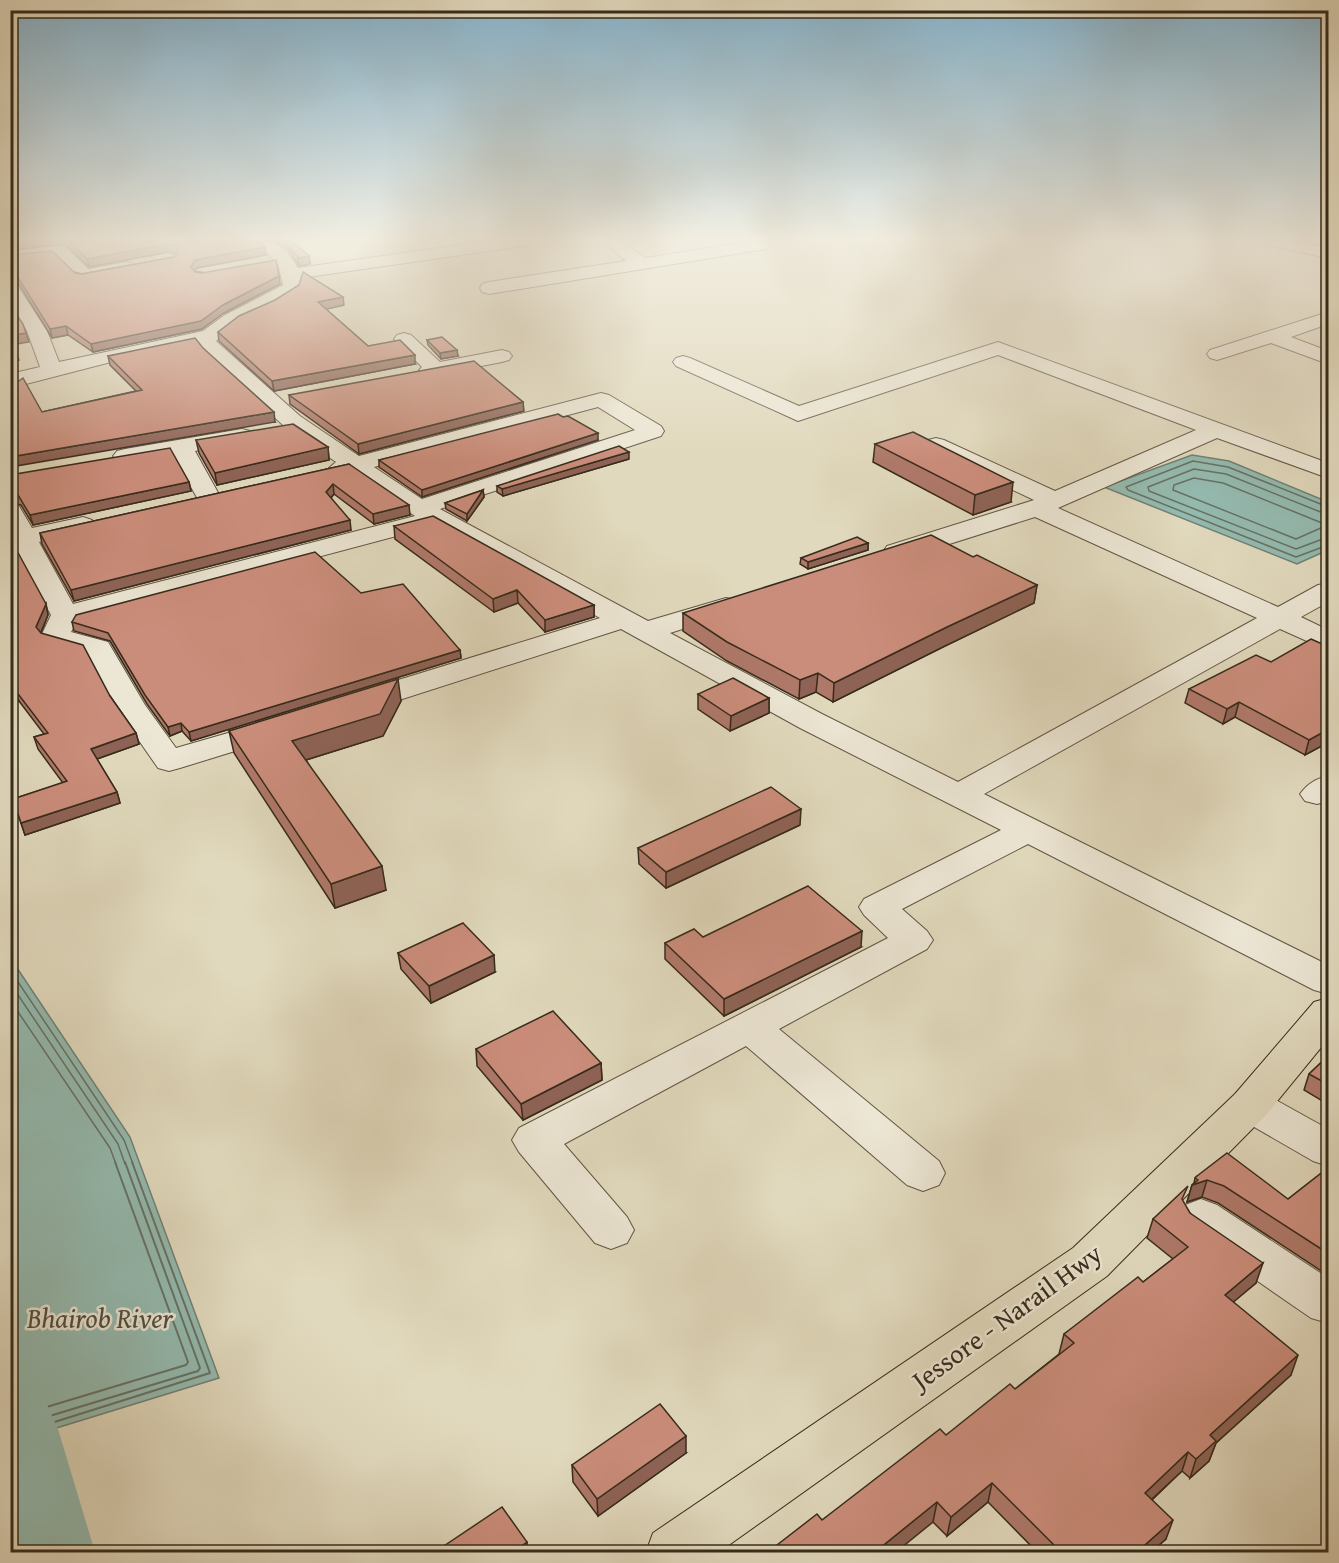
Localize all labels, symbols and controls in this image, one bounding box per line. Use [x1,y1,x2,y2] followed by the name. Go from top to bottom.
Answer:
[901,1233,1110,1401] street label: Jessore - Narail Hwy
[26,1297,175,1338] water label: Bhairob River

